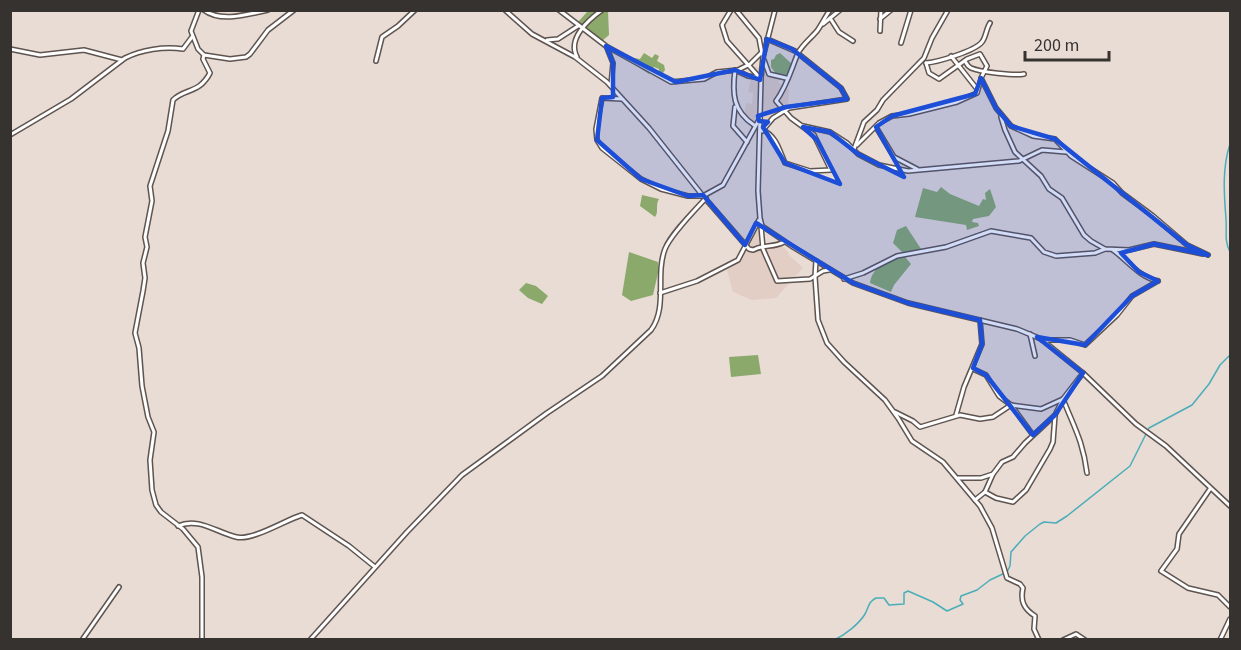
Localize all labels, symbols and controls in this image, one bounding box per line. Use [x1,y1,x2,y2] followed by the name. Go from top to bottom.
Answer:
[1025,24,1109,62] scale bar
[1034,33,1079,58] text: 200 m

